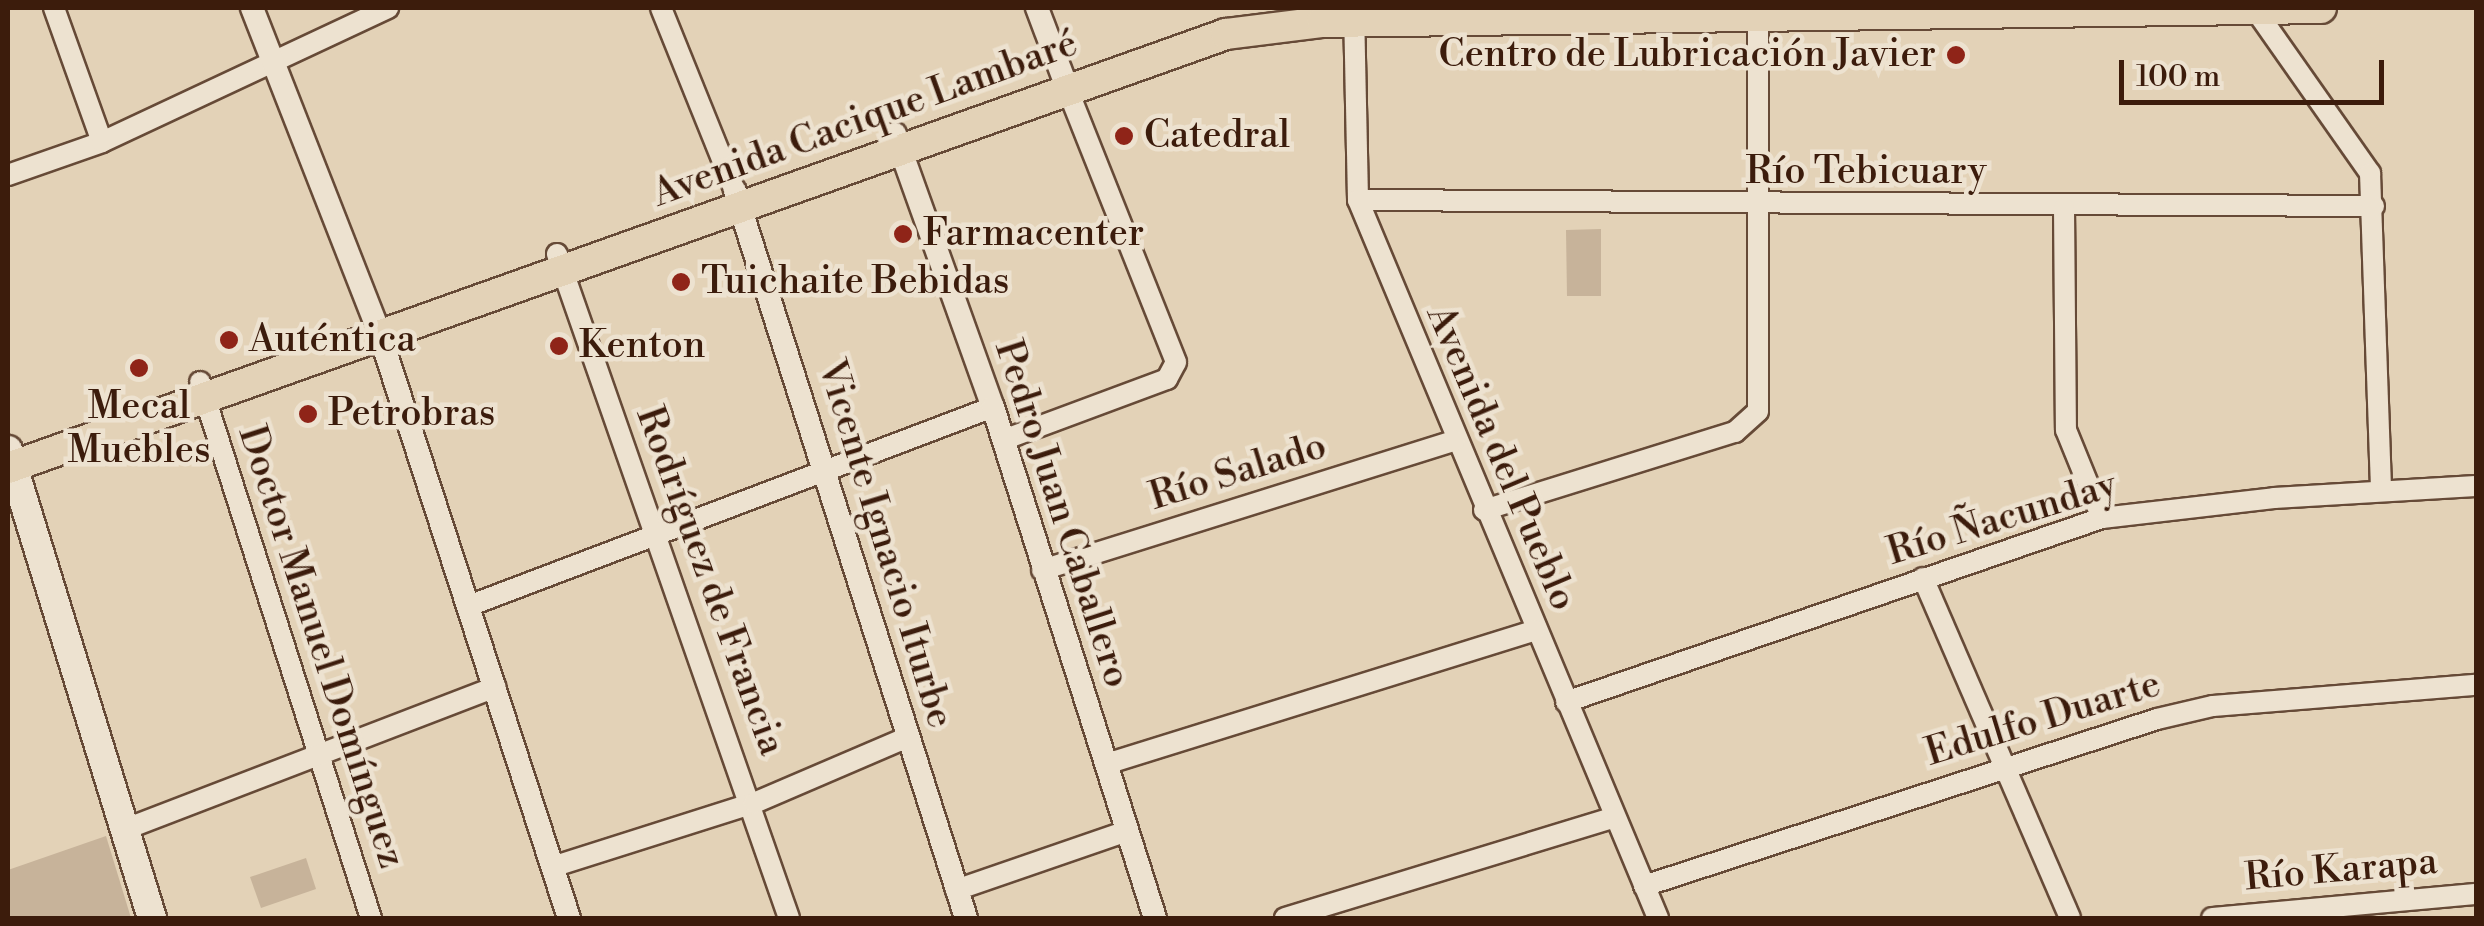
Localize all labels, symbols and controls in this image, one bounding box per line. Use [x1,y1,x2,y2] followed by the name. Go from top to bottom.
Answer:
[646,21,1084,217] street label: Avenida Cacique Lambaré
[1439,32,1936,78] place label: Centro de Lubricación Javier
[2124,40,2389,102] scale bar
[1945,44,1967,66] marker: Centro de Lubricación Javier
[2136,58,2220,96] text: 100 m
[1144,113,1290,159] place label: Catedral
[1113,125,1135,147] marker: Catedral
[1746,149,1986,195] street label: Río Tebicuary
[923,211,1144,257] place label: Farmacenter
[892,223,914,245] marker: Farmacenter
[701,259,1009,305] place label: Tuichaite Bebidas
[670,271,692,293] marker: Tuichaite Bebidas
[1416,299,1586,617] street label: Avenida del Pueblo
[249,317,416,363] place label: Auténtica
[579,323,705,369] place label: Kenton
[218,329,240,351] marker: Auténtica
[548,335,570,357] marker: Kenton
[984,335,1140,693] street label: Pedro Juan Caballero
[807,355,963,733] street label: Vicente Ignacio Iturbe
[128,357,150,379] marker: Mecal Muebles
[67,384,211,474] place label: Mecal Muebles
[328,391,495,437] place label: Petrobras
[626,401,794,761] street label: Rodríguez de Francia
[297,403,319,425] marker: Petrobras
[228,420,414,874] street label: Doctor Manuel Domínguez
[1144,424,1332,520] street label: Río Salado
[1882,462,2122,576] street label: Río Ñacunday
[1920,662,2166,776] street label: Edulfo Duarte
[2243,839,2439,901] street label: Río Karapa

